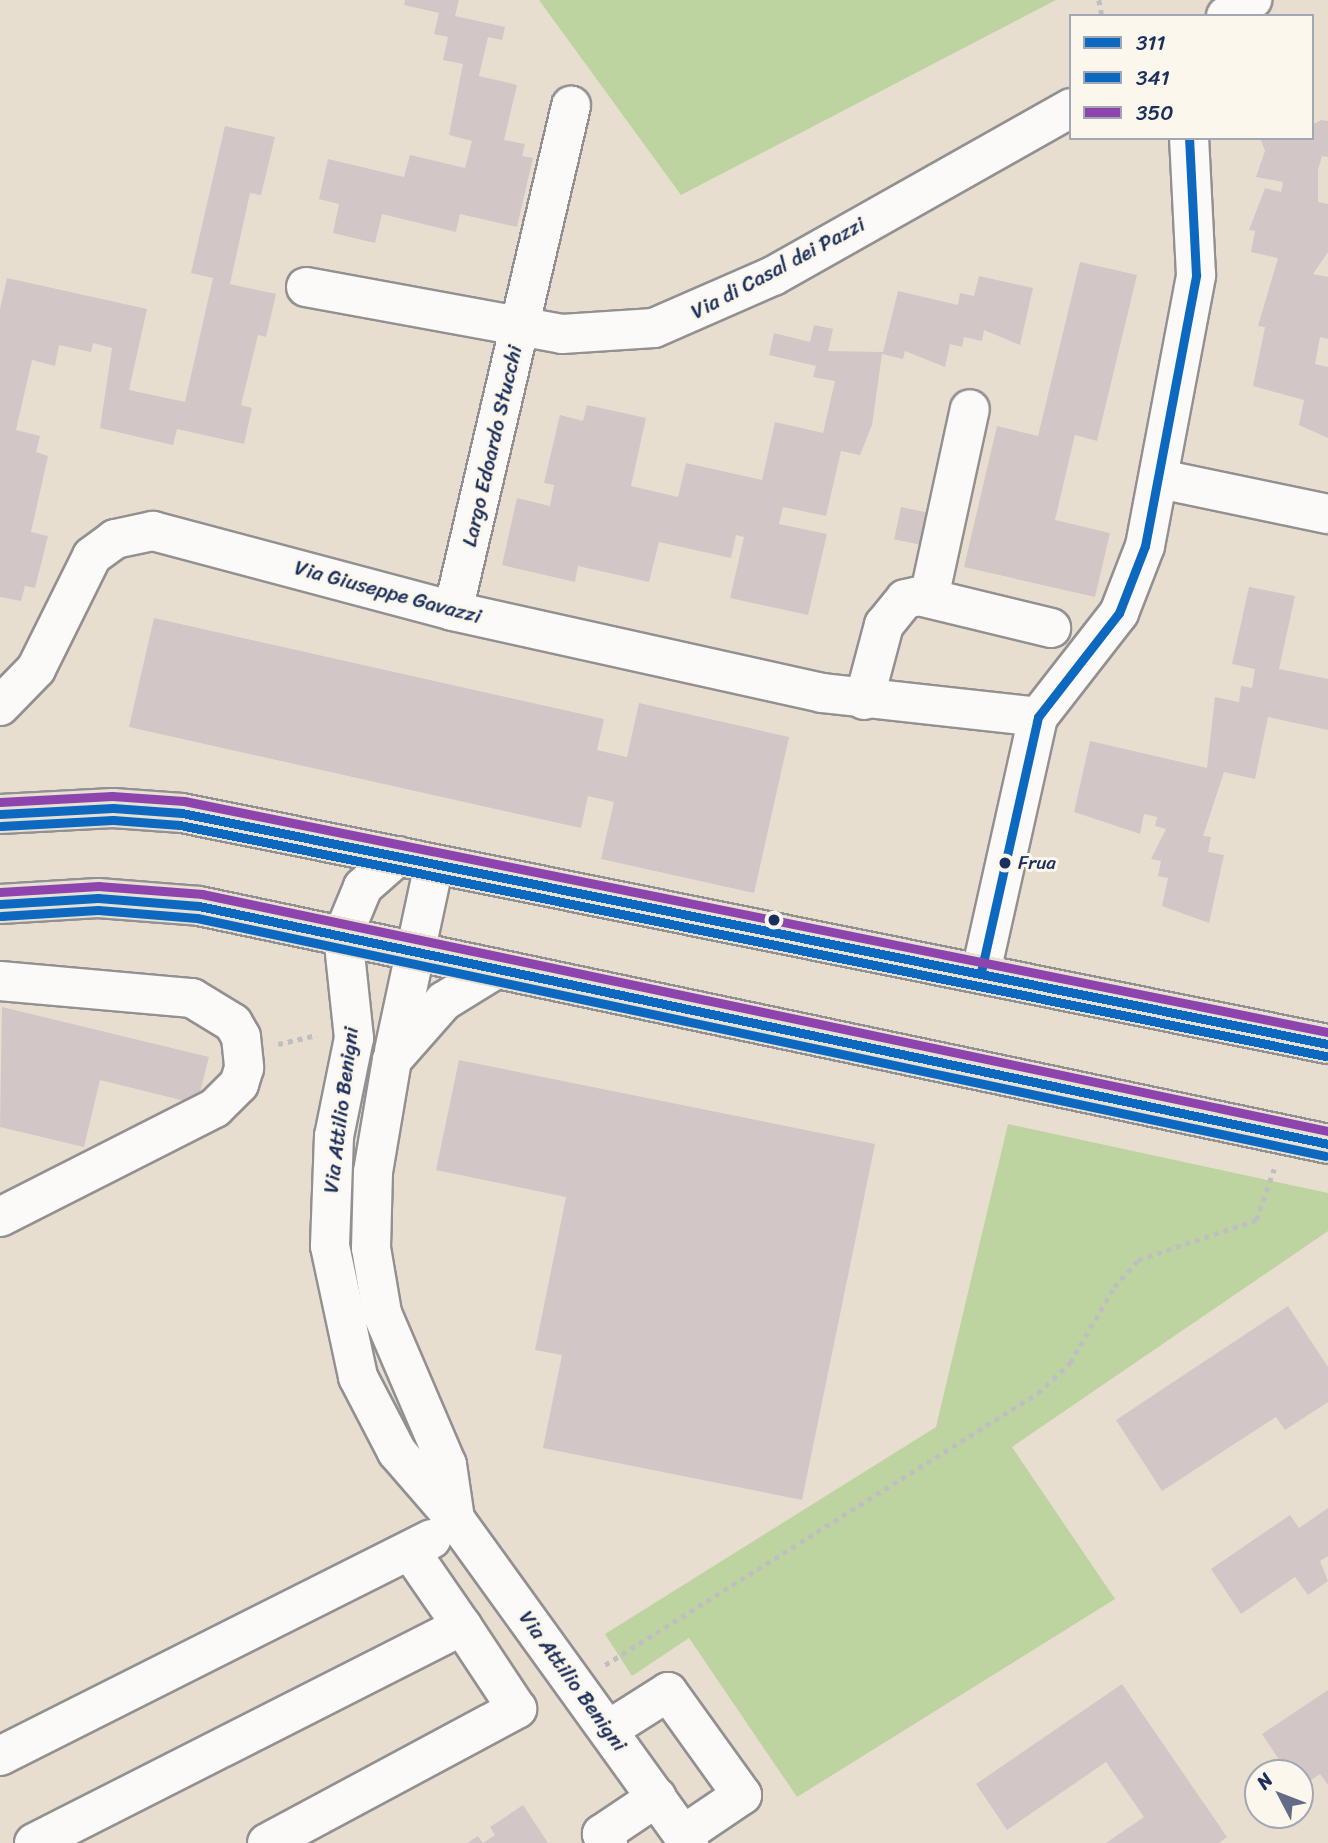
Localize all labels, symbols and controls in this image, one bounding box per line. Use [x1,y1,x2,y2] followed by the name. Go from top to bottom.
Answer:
[1069,14,1314,140] legend
[1136,24,1166,62] text: 311
[1136,59,1170,97] text: 341
[1136,94,1174,132] text: 350
[686,211,870,325] street label: Via di Casal dei Pazzi
[457,343,527,549] street label: Largo Edoardo Stucchi
[292,555,484,629] street label: Via Giuseppe Gavazzi
[1018,852,1056,874] place label: Frua
[998,856,1012,870] marker: Frua
[767,913,781,927] unlabelled marker
[318,1025,364,1195] street label: Via Attilio Benigni
[513,1606,633,1756] street label: Via Attilio Benigni
[1244,1759,1314,1829] north arrow
[1248,1765,1281,1797] text: N

